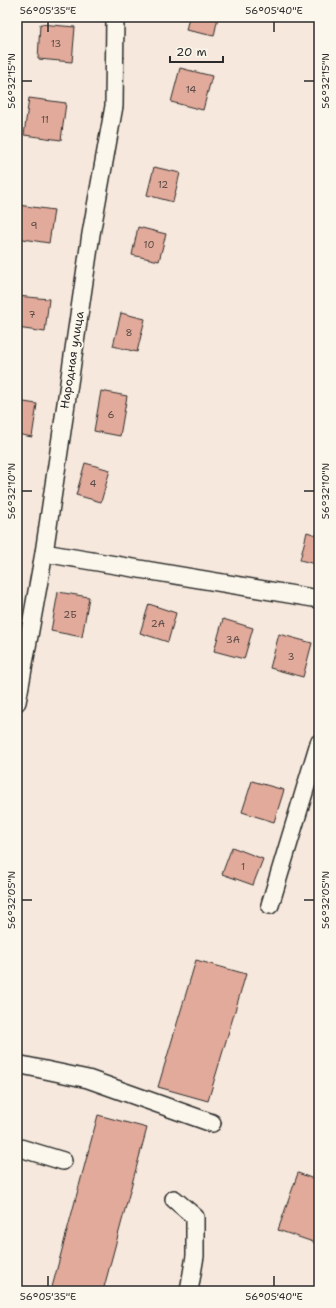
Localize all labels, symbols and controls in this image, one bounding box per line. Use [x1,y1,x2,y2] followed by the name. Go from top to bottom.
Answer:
[20,4,76,17] text: 56°05'35"E
[245,4,303,17] text: 56°05'40"E
[51,37,61,50] house number: 13
[170,38,223,64] scale bar
[176,44,207,60] text: 20 m
[5,53,18,109] text: 56°32'15"N
[319,53,332,109] text: 56°32'15"N
[186,83,196,96] house number: 14
[41,113,49,126] house number: 11
[158,178,168,191] house number: 12
[31,219,38,232] house number: 9
[144,238,154,251] house number: 10
[29,308,36,321] house number: 7
[56,310,88,410] street label: Народная улица
[126,326,133,339] house number: 8
[108,408,115,421] house number: 6
[5,463,18,519] text: 56°32'10"N
[319,463,332,519] text: 56°32'10"N
[90,477,97,490] house number: 4
[63,608,77,621] house number: 2Б
[151,617,165,630] house number: 2А
[226,633,240,646] house number: 3А
[288,650,295,663] house number: 3
[241,860,245,873] house number: 1
[5,871,18,929] text: 56°32'05"N
[319,871,332,929] text: 56°32'05"N
[20,1290,76,1303] text: 56°05'35"E
[245,1290,303,1303] text: 56°05'40"E

